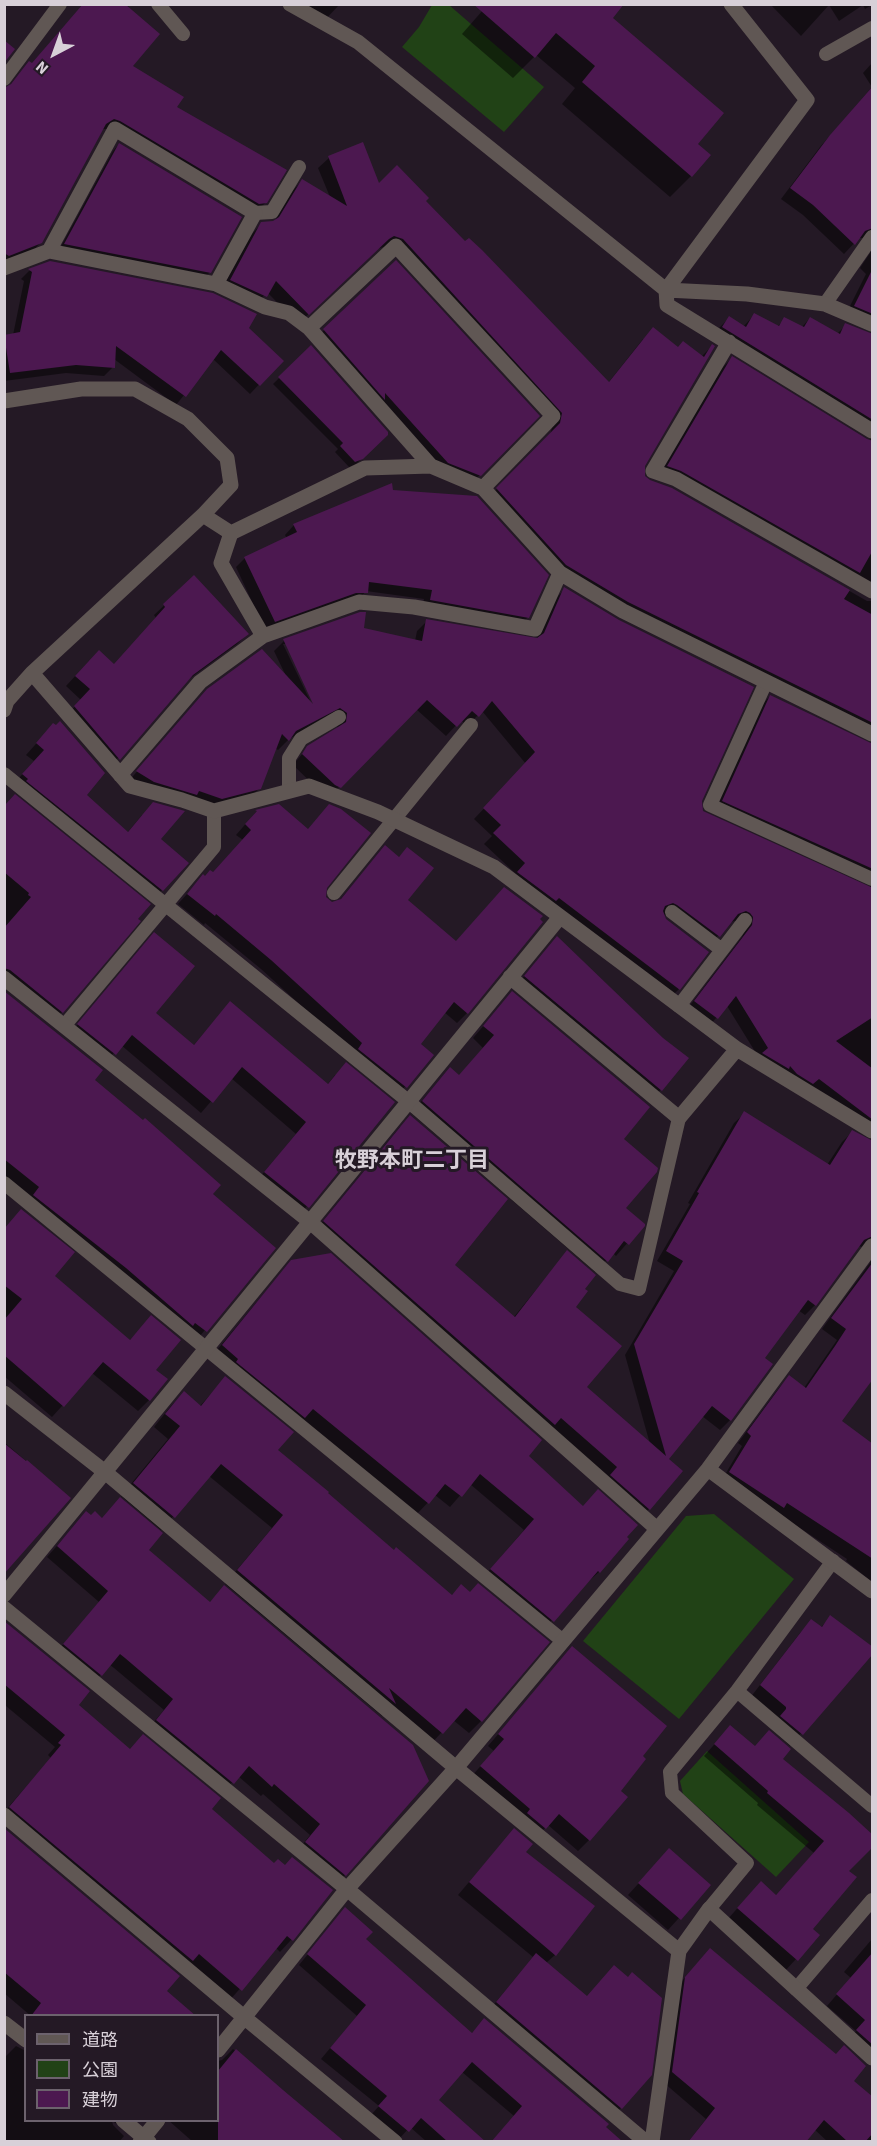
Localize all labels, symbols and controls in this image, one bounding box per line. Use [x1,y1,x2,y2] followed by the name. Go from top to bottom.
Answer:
[24,24,84,84] north arrow
[31,56,53,79] text: N
[335,1149,489,1175] district label: 牧野本町二丁目
[24,2014,219,2122] legend
[82,2028,118,2053] text: 道路
[82,2058,118,2083] text: 公園
[82,2088,118,2113] text: 建物

